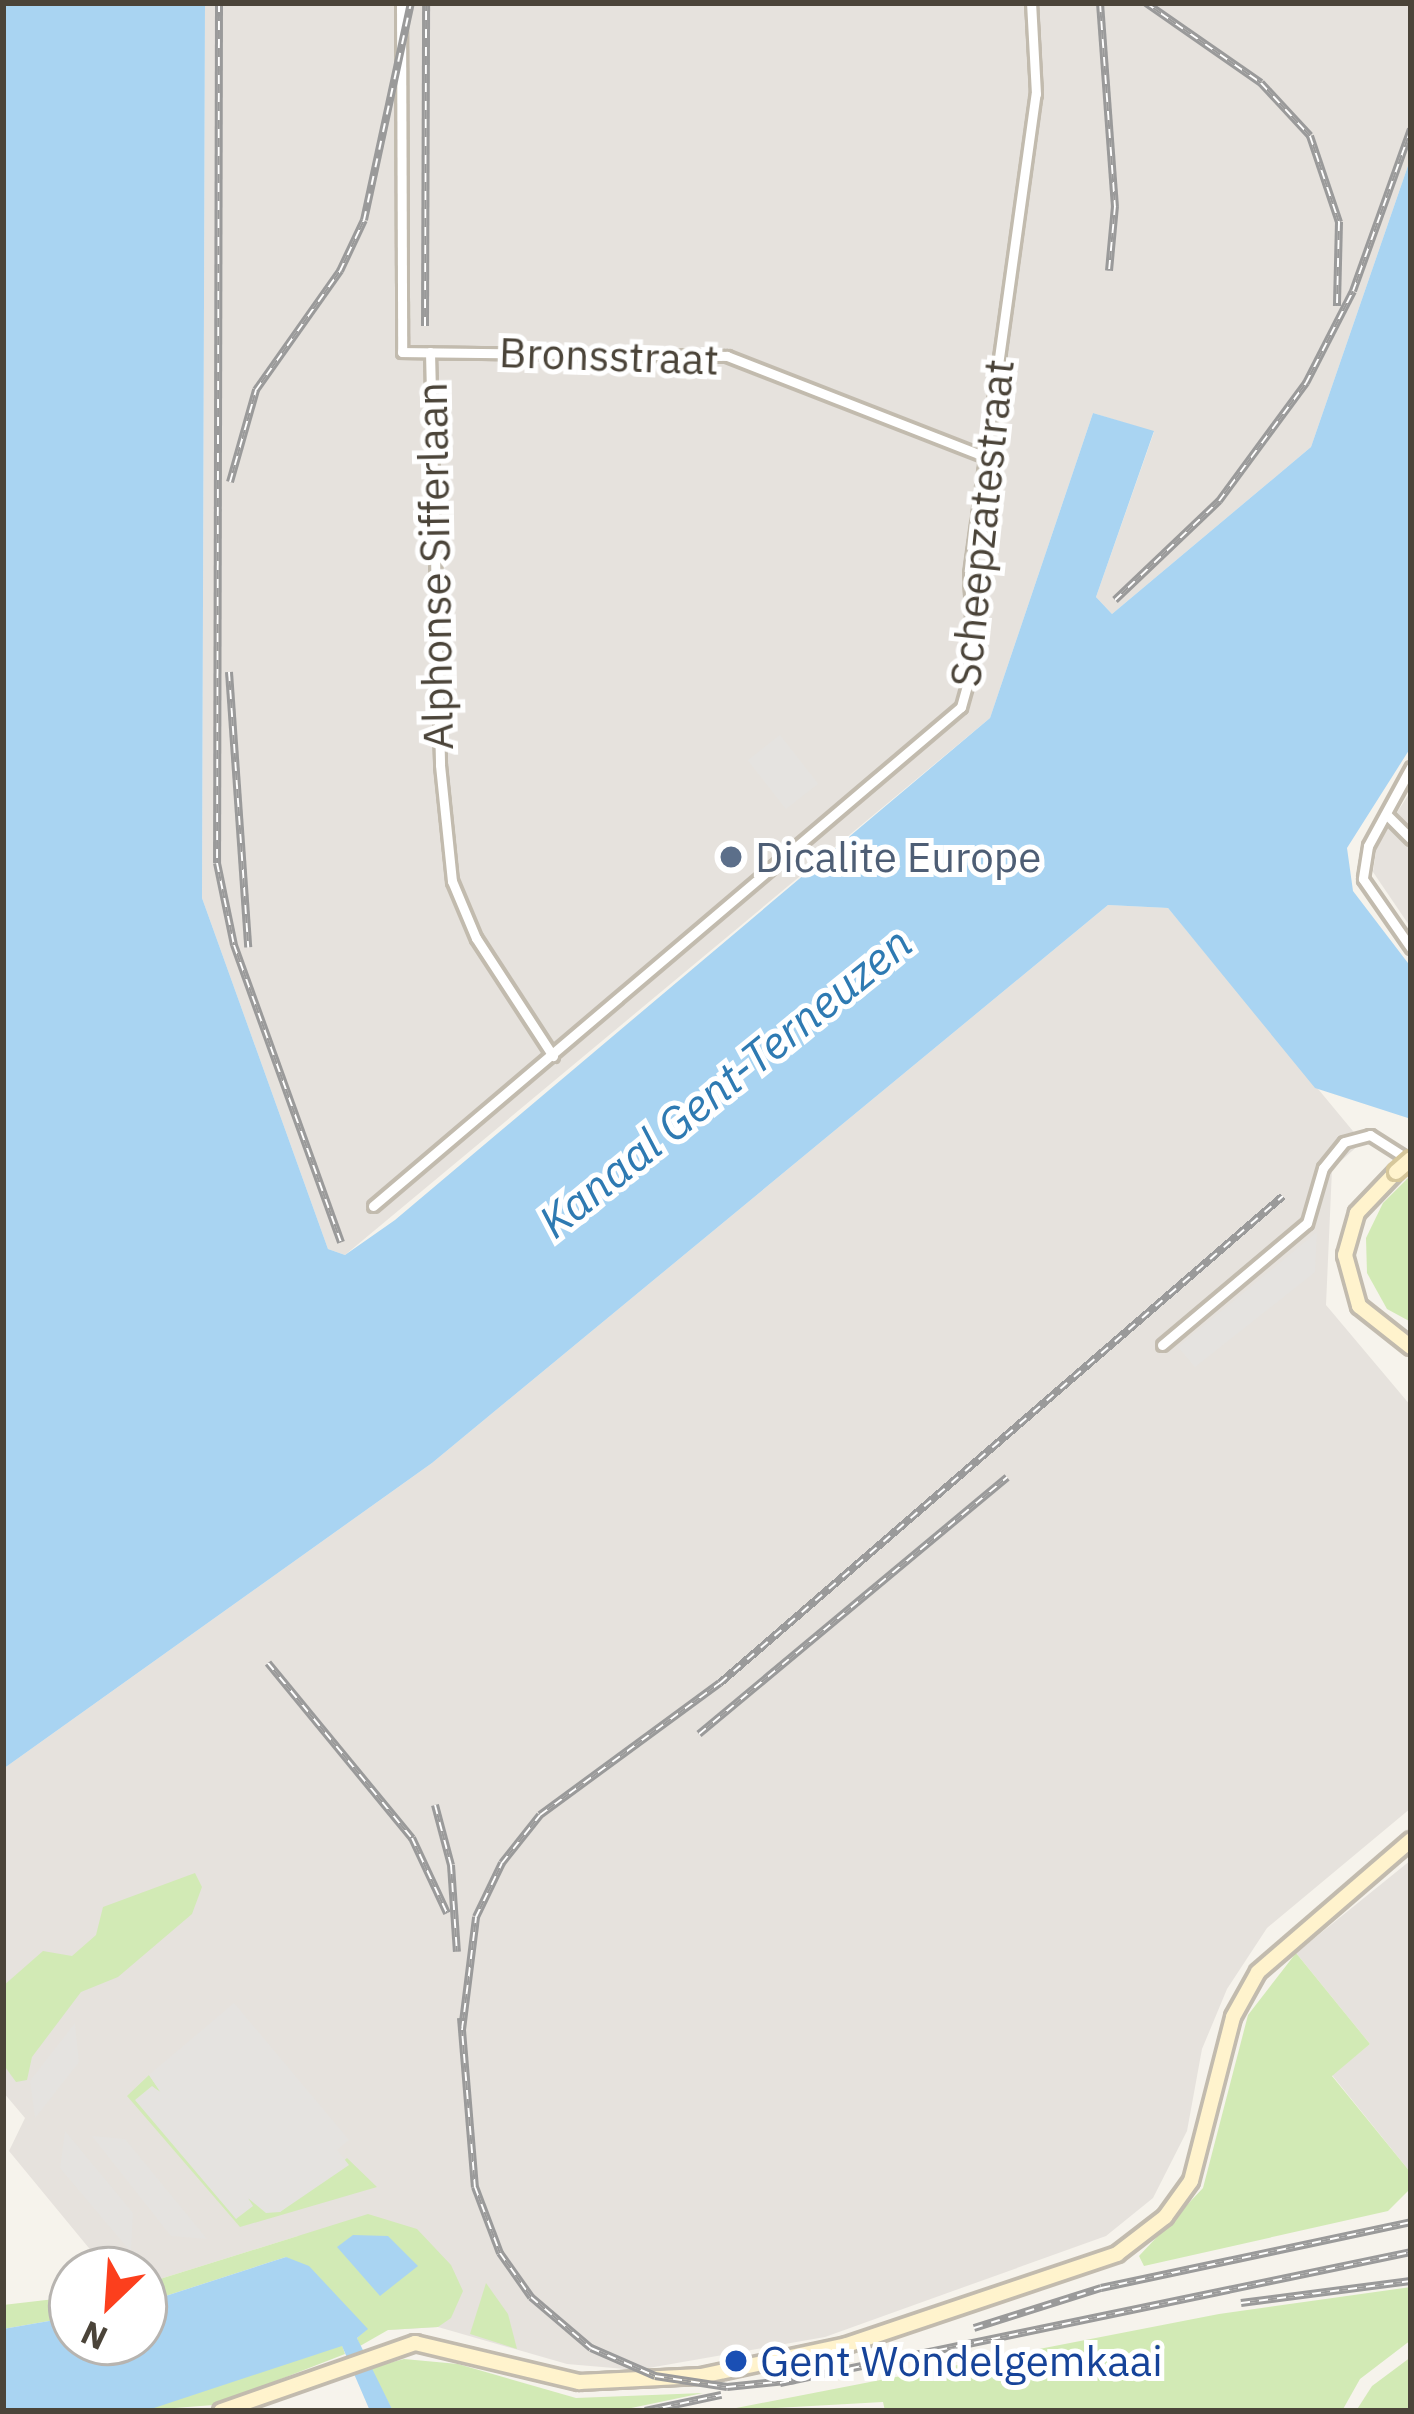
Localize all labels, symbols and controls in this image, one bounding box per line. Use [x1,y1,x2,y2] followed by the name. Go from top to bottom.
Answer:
[498,327,720,385] street label: Bronsstraat
[940,357,1024,689] street label: Scheepzatestraat
[407,382,463,750] street label: Alphonse Sifferlaan
[755,832,1041,882] place label: Dicalite Europe
[718,844,744,870] marker: Dicalite Europe
[528,915,922,1249] water label: Kanaal Gent-Terneuzen
[48,2246,168,2366] north arrow
[74,2312,114,2361] text: N
[760,2336,1163,2386] place label: Gent Wondelgemkaai
[723,2348,749,2374] marker: Gent Wondelgemkaai

